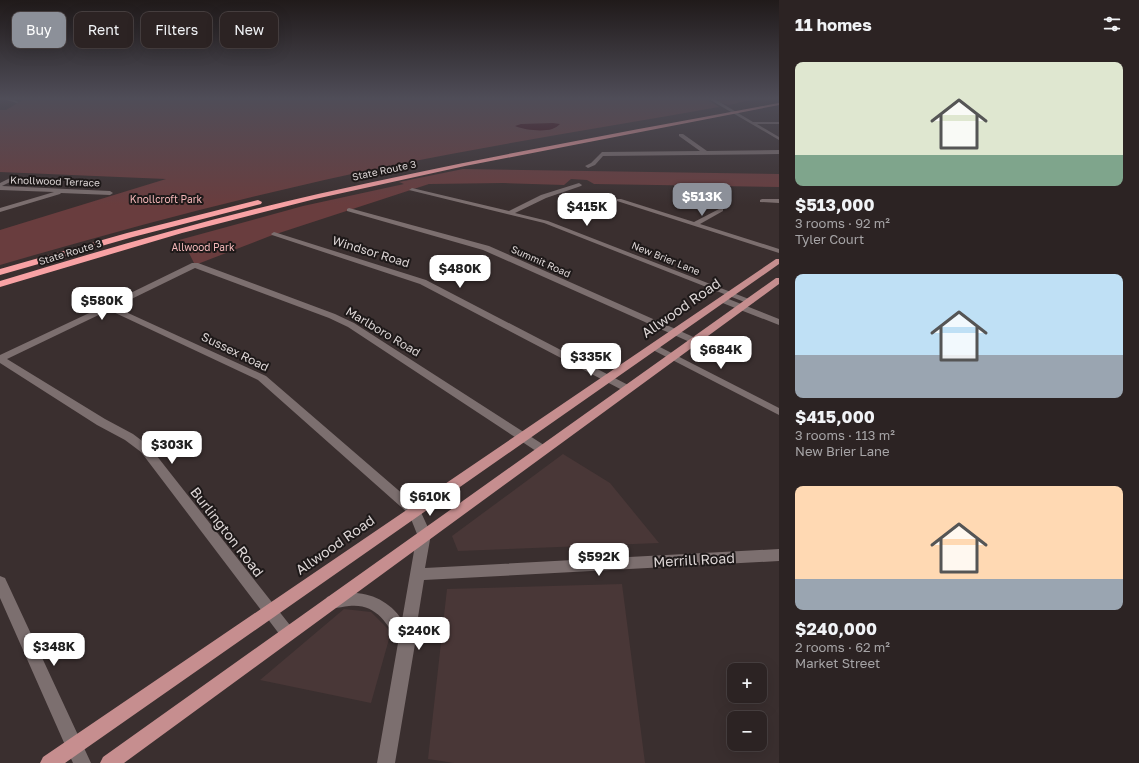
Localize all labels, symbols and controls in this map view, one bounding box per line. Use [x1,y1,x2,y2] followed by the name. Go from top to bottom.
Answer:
[12,12,66,48] chip: Buy
[74,12,133,48] chip: Rent
[141,12,212,48] chip: Filters
[220,12,278,48] chip: New
[1101,13,1123,35] icon: filters
[795,14,872,35] text: 11 homes
[923,88,995,160] icon: home
[351,157,417,183] street label: State Route 3
[10,173,100,189] street label: Knollwood Terrace
[674,183,730,217] pin: $513K
[682,188,722,204] text: $513K
[130,193,203,205] park label: Knollcroft Park
[559,193,615,227] pin: $415K
[795,194,874,215] text: $513,000
[567,198,607,214] text: $415K
[795,215,890,231] text: 3 rooms · 92 m²
[795,231,864,247] text: Tyler Court
[331,233,412,270] street label: Windsor Road
[37,237,103,267] street label: State Route 3
[630,239,702,277] street label: New Brier Lane
[171,241,235,253] park label: Allwood Park
[509,243,573,279] street label: Summit Road
[432,255,488,289] pin: $480K
[438,260,482,276] text: $480K
[638,274,723,341] street label: Allwood Road
[74,287,130,321] pin: $580K
[81,292,123,308] text: $580K
[923,300,995,372] icon: home
[343,303,423,360] street label: Marlboro Road
[199,329,271,374] street label: Sussex Road
[693,336,749,370] pin: $684K
[700,341,742,357] text: $684K
[563,343,619,377] pin: $335K
[570,348,612,364] text: $335K
[795,406,875,427] text: $415,000
[795,427,895,443] text: 3 rooms · 113 m²
[144,431,200,465] pin: $303K
[151,436,193,452] text: $303K
[795,443,890,459] text: New Brier Lane
[187,483,268,580] street label: Burlington Road
[402,483,458,517] pin: $610K
[409,488,451,504] text: $610K
[292,511,377,578] street label: Allwood Road
[923,512,995,584] icon: home
[571,543,627,577] pin: $592K
[578,548,620,564] text: $592K
[653,549,735,570] street label: Merrill Road
[391,617,447,651] pin: $240K
[795,618,877,639] text: $240,000
[398,622,440,638] text: $240K
[26,633,82,667] pin: $348K
[33,638,75,654] text: $348K
[795,639,890,655] text: 2 rooms · 62 m²
[795,655,880,671] text: Market Street
[727,663,767,751] map controls
[727,663,767,703] button: +
[727,711,767,751] button: −

